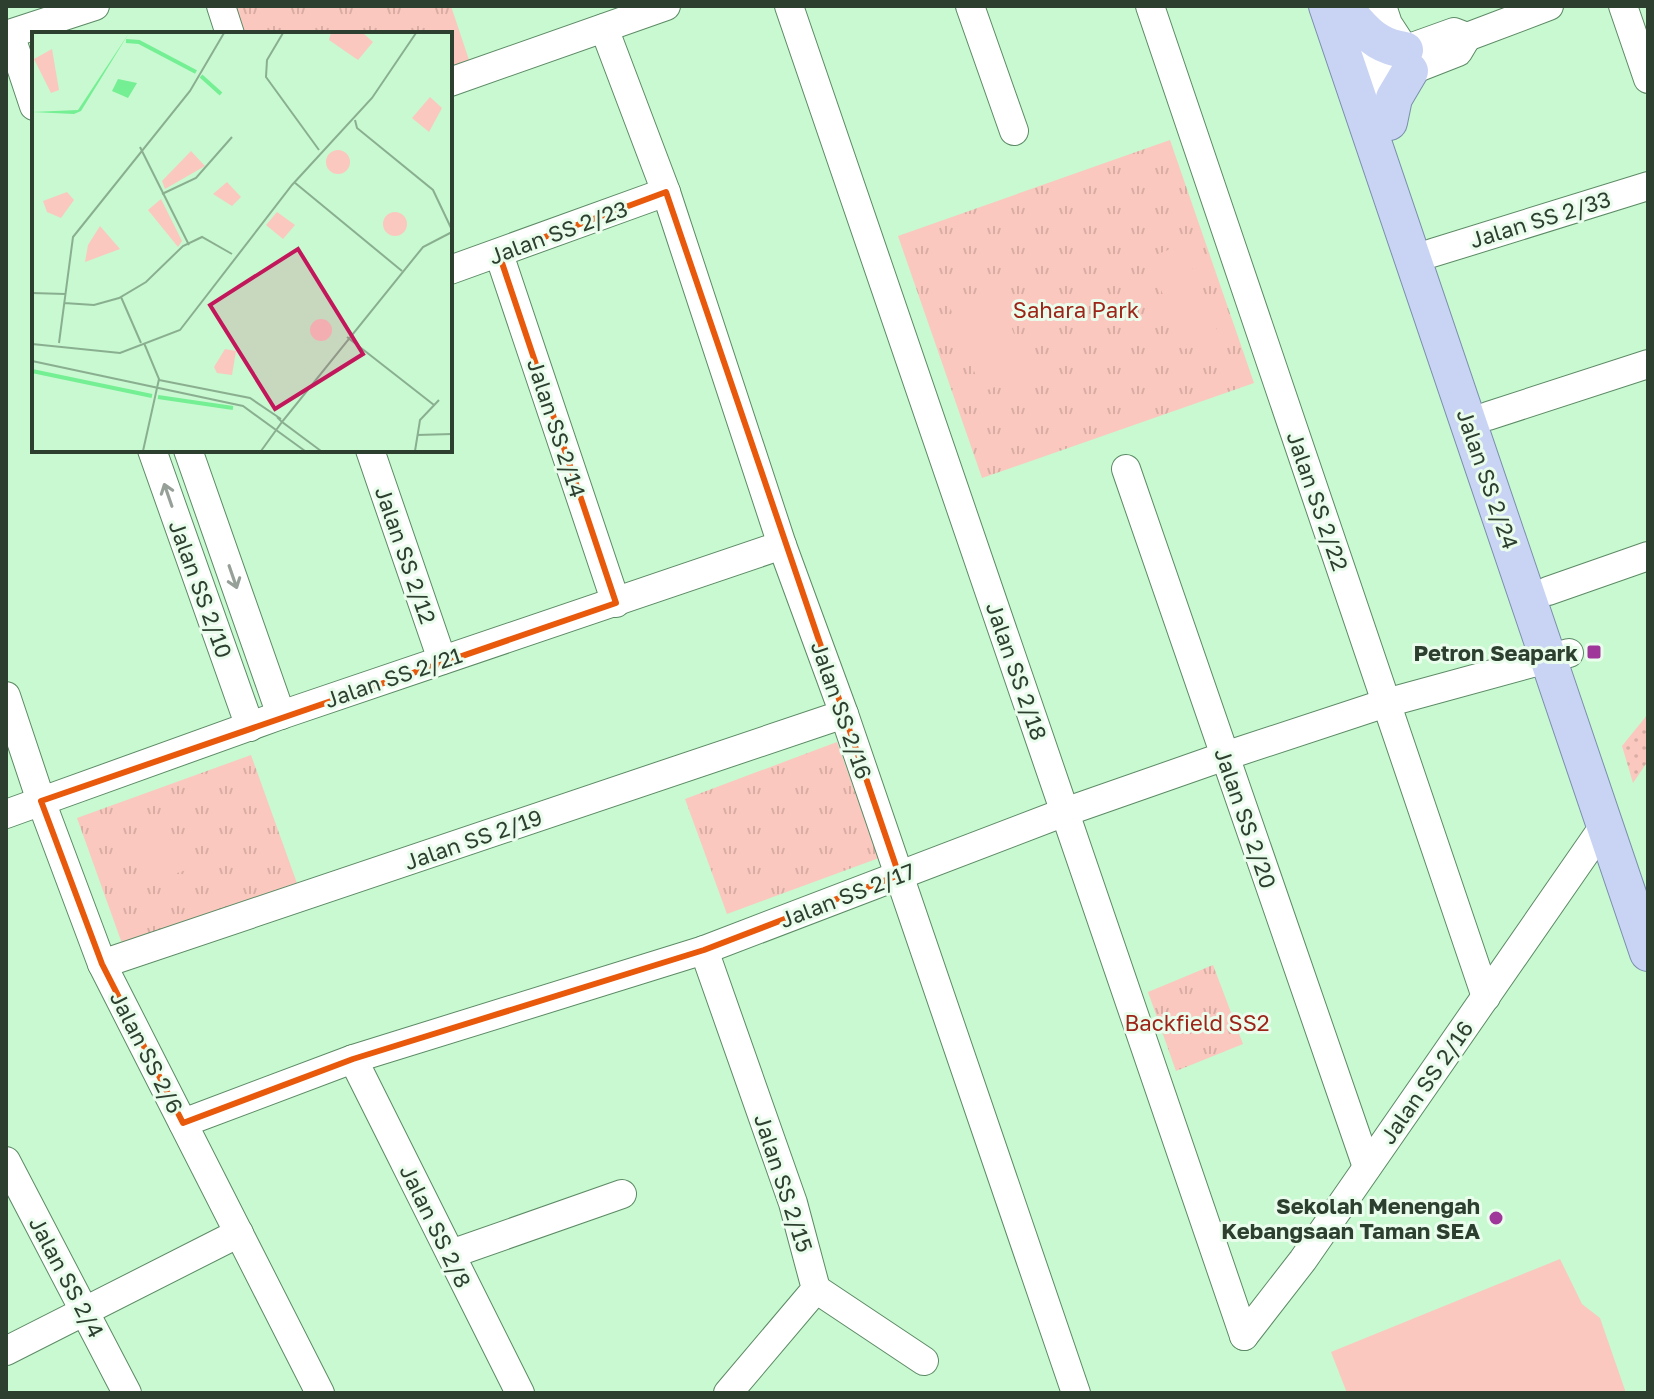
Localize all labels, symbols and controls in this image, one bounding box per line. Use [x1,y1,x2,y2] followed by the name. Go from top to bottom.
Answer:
[32,32,452,452] inset map
[1466,185,1614,253] street label: Jalan SS 2/33
[485,194,631,270] street label: Jalan SS 2/23
[1013,296,1139,323] park label: Sahara Park
[522,355,592,501] street label: Jalan SS 2/14
[1451,405,1525,553] street label: Jalan SS 2/24
[1282,428,1354,574] street label: Jalan SS 2/22
[159,483,174,508] one-way arrow
[370,483,442,627] street label: Jalan SS 2/12
[164,517,238,661] street label: Jalan SS 2/10
[226,564,241,589] one-way arrow
[981,598,1053,744] street label: Jalan SS 2/18
[806,637,878,783] street label: Jalan SS 2/16
[1413,639,1578,666] place label: Petron Seapark
[321,641,466,713] street label: Jalan SS 2/21
[1585,643,1603,661] marker: Petron Seapark
[1209,744,1283,892] street label: Jalan SS 2/20
[400,803,546,875] street label: Jalan SS 2/19
[776,857,918,933] street label: Jalan SS 2/17
[105,986,189,1118] street label: Jalan SS 2/6
[1124,1009,1270,1036] park label: Backfield SS2
[1374,1015,1478,1149] street label: Jalan SS 2/16
[749,1111,819,1255] street label: Jalan SS 2/15
[395,1160,477,1292] street label: Jalan SS 2/8
[1221,1192,1480,1244] place label: Sekolah Menengah Kebangsaan Taman SEA
[1487,1209,1505,1227] marker: Sekolah Menengah Kebangsaan Taman SEA
[24,1212,110,1342] street label: Jalan SS 2/4

